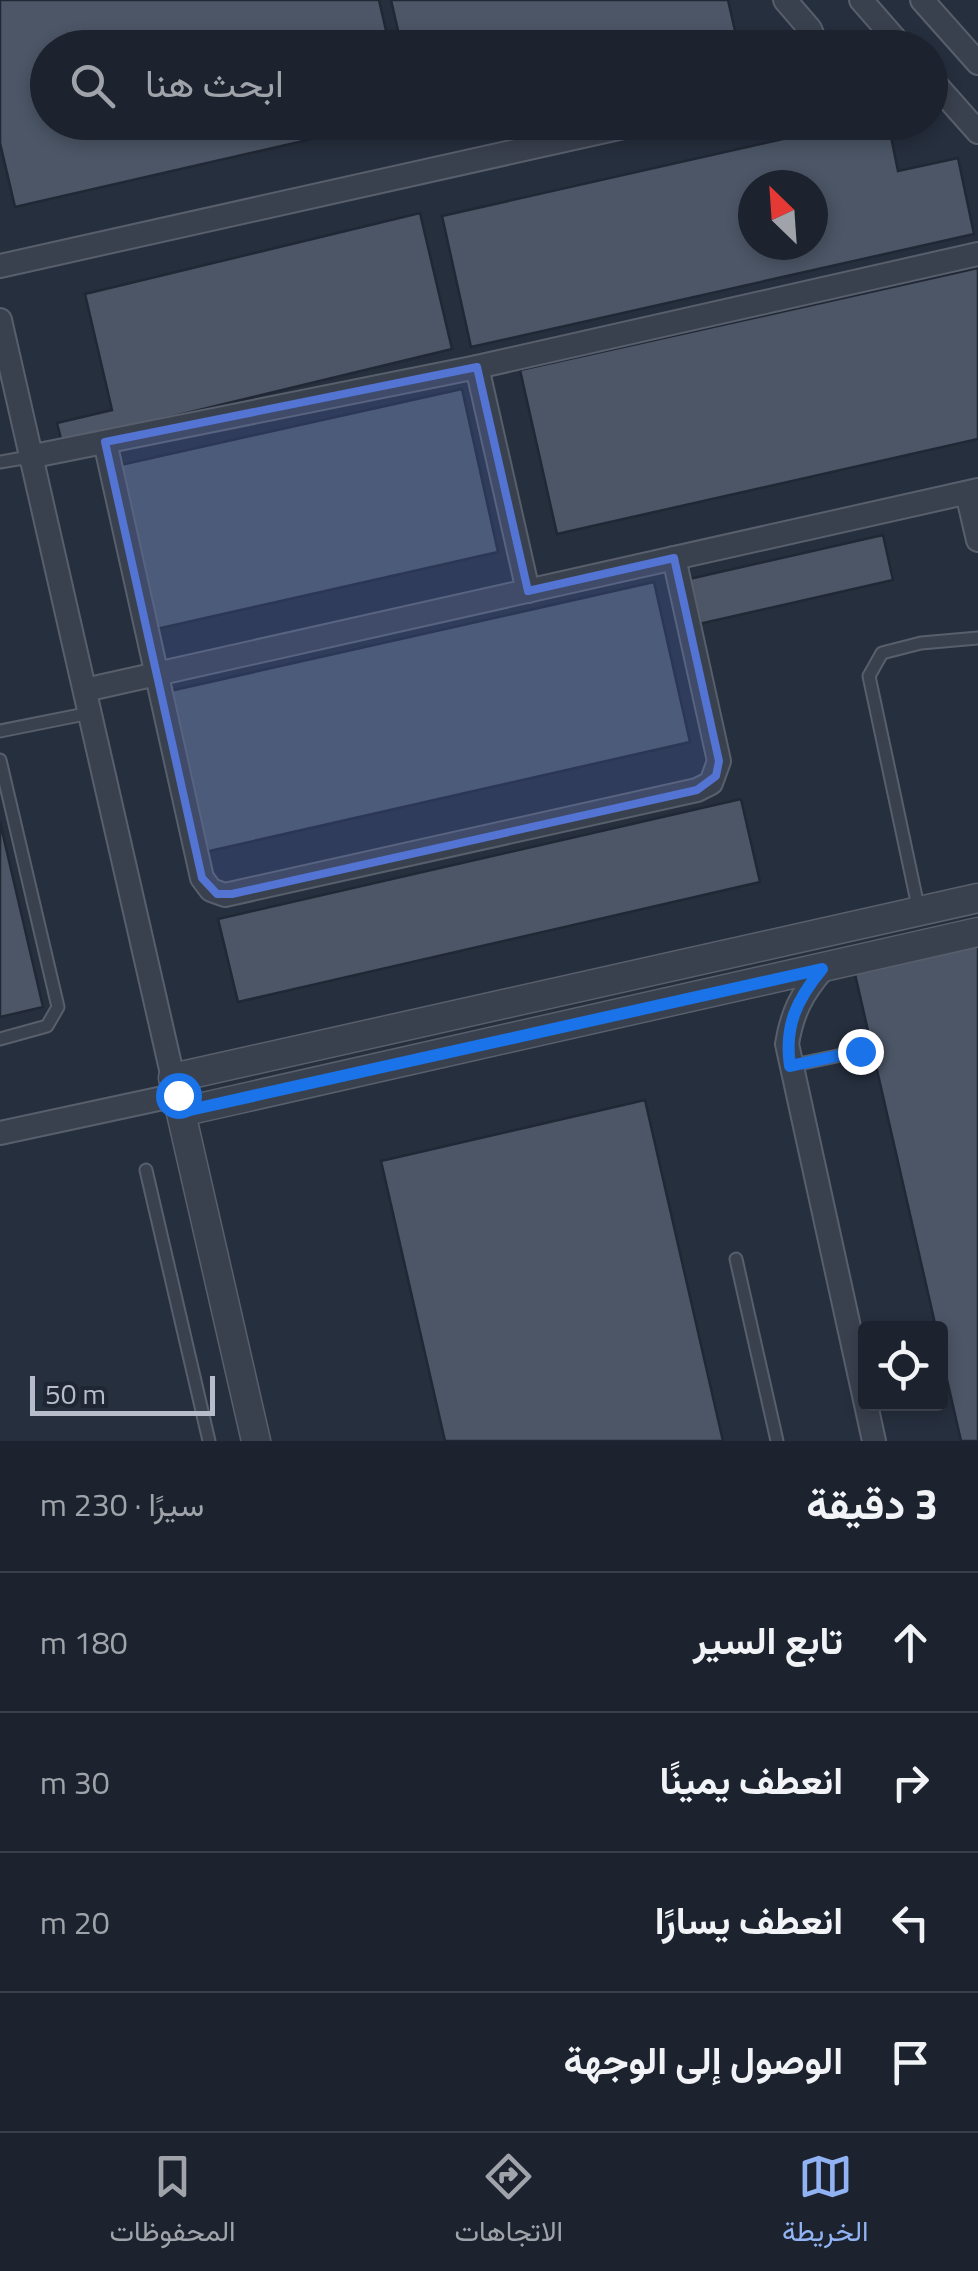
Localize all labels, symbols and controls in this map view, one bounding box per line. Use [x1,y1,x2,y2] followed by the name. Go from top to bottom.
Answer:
[30,30,948,140] search box
[145,54,284,112] text: ابحث هنا
[65,58,120,113] icon: search
[738,170,828,260] north arrow
[838,1029,884,1075] route end
[156,1073,202,1119] route start
[858,1321,948,1411] map controls
[858,1321,948,1411] button: locate
[30,1371,215,1416] scale bar
[45,1372,106,1415] text: 50 m
[806,1471,938,1535] text: 3 دقيقة
[40,1480,204,1528] text: سيرًا · 230 m
[693,1611,843,1669] text: تابع السير
[883,1615,938,1670] icon: ahead
[40,1618,128,1666] text: 180 m
[660,1751,843,1809] text: انعطف يمينًا
[883,1755,938,1810] icon: right
[40,1758,110,1806] text: 30 m
[655,1891,843,1949] text: انعطف يسارًا
[883,1895,938,1950] icon: left
[40,1898,110,1946] text: 20 m
[564,2031,843,2089] text: الوصول إلى الوجهة
[883,2035,938,2090] icon: arrive
[109,2149,236,2256] tab: المحفوظات
[454,2149,563,2256] tab: الاتجاهات
[782,2149,869,2256] tab: الخريطة

